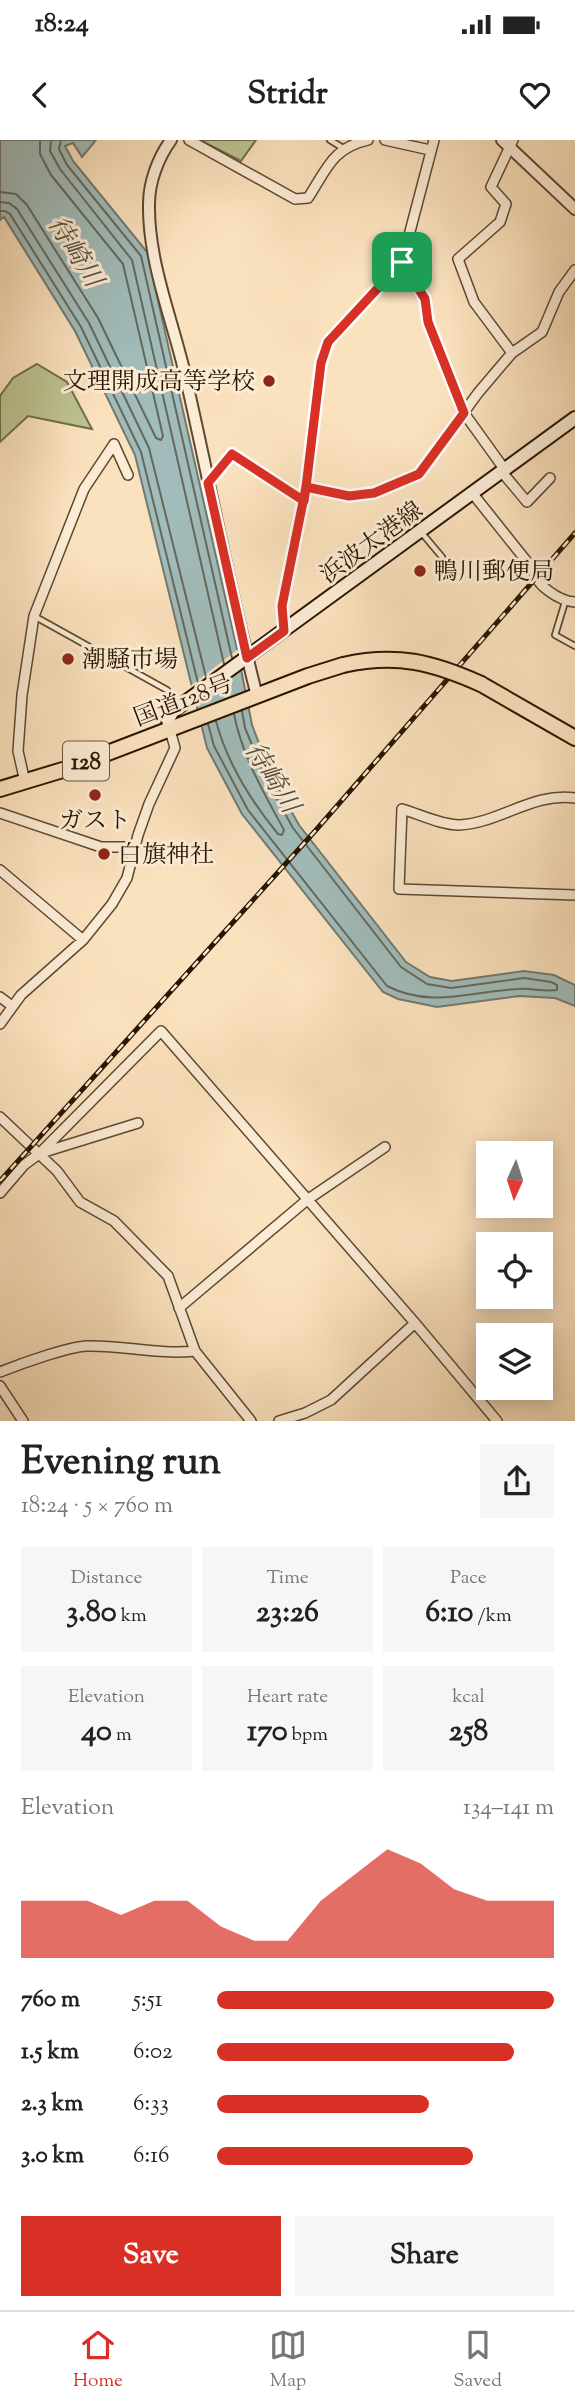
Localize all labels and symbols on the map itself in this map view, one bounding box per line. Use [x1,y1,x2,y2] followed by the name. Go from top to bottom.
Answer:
[38,209,112,298] water label: 待崎川
[372,232,432,292] pin
[63,366,255,400] place label: 文理開成高等学校
[261,373,277,389] marker: 文理開成高等学校
[314,495,431,593] street label: 浜波太港線
[434,556,554,590] place label: 鴨川郵便局
[412,563,428,579] marker: 鴨川郵便局
[82,644,178,678] place label: 潮騒市場
[60,651,76,667] marker: 潮騒市場
[129,667,238,736] street label: 国道128号
[235,735,309,824] water label: 待崎川
[63,741,109,780] road number: 128
[87,787,103,803] marker: ガスト
[59,805,131,839] place label: ガスト
[118,839,214,873] place label: 白旗神社
[96,846,112,862] marker: 白旗神社
[476,1141,553,1218] north arrow

